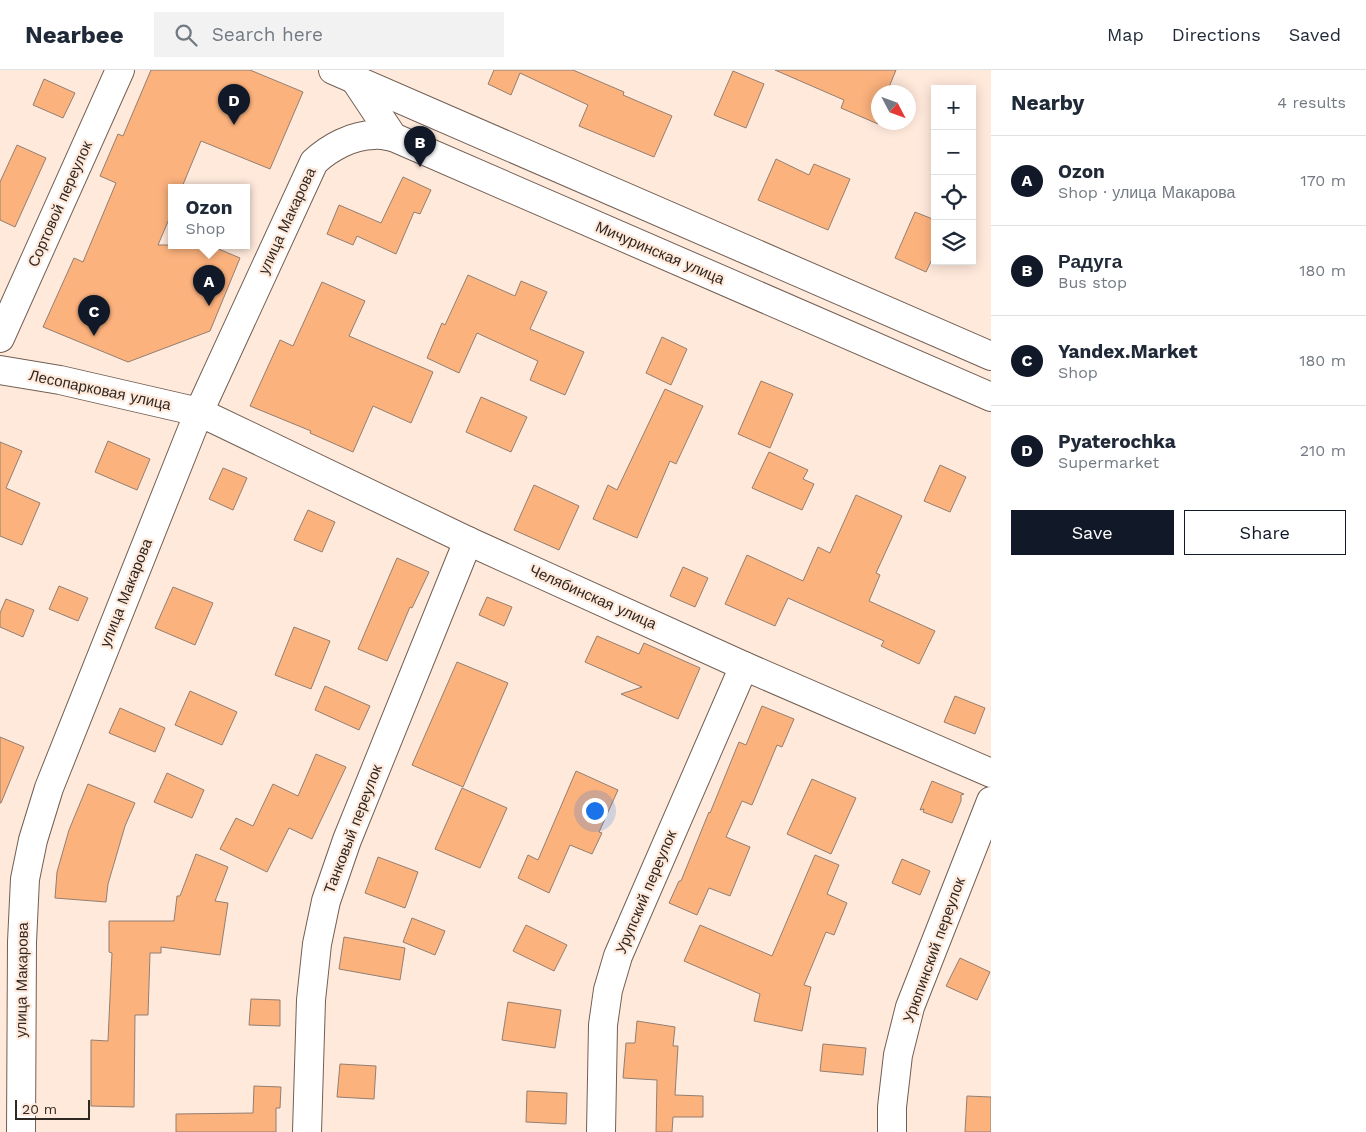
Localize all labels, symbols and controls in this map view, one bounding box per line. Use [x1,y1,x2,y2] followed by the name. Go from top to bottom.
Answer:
[154,12,504,57] search box
[25,21,124,49] text: Nearbee
[172,21,200,49] icon: search
[212,23,323,46] text: Search here
[1107,24,1144,45] text: Map
[1172,24,1261,45] text: Directions
[1289,24,1341,45] text: Saved
[218,84,250,125] pin: D
[871,85,916,130] north arrow
[931,85,976,265] map controls
[931,85,976,130] button: +
[1011,90,1084,115] text: Nearby
[1277,93,1346,112] text: 4 results
[404,126,436,167] pin: B
[931,130,976,175] button: −
[24,138,96,270] street label: Сортовой переулок
[1058,160,1105,183] text: Ozon
[254,164,320,277] street label: улица Макарова
[1022,171,1032,190] text: A
[1300,171,1346,190] text: 170 m
[931,175,976,220] button: locate
[1058,183,1235,202] text: Shop · улица Макарова
[168,184,250,249] popup
[186,196,232,219] text: Ozon
[593,218,728,289] street label: Мичуринская улица
[186,219,225,238] text: Shop
[931,220,976,265] button: layers
[1058,250,1122,273] text: Радуга
[1022,261,1032,280] text: B
[1299,261,1346,280] text: 180 m
[193,265,225,306] pin: A
[1058,273,1127,292] text: Bus stop
[78,295,110,336] pin: C
[1058,340,1197,363] text: Yandex.Market
[1022,351,1032,370] text: C
[1299,351,1346,370] text: 180 m
[1058,363,1098,382] text: Shop
[27,366,173,414] street label: Лесопарковая улица
[1058,430,1176,453] text: Pyaterochka
[1021,441,1033,460] text: D
[1300,441,1346,460] text: 210 m
[1058,453,1159,472] text: Supermarket
[1011,510,1174,555] button: Save
[1184,510,1346,555] button: Share
[96,536,156,650] street label: улица Макарова
[527,561,660,633] street label: Челябинская улица
[320,762,386,896] street label: Танковый переулок
[582,798,608,824] your location
[612,827,680,957] street label: Урупский переулок
[899,875,969,1025] street label: Урюпинский переулок
[12,921,32,1038] street label: улица Макарова
[15,1097,90,1120] scale bar
[22,1101,57,1117] text: 20 m

